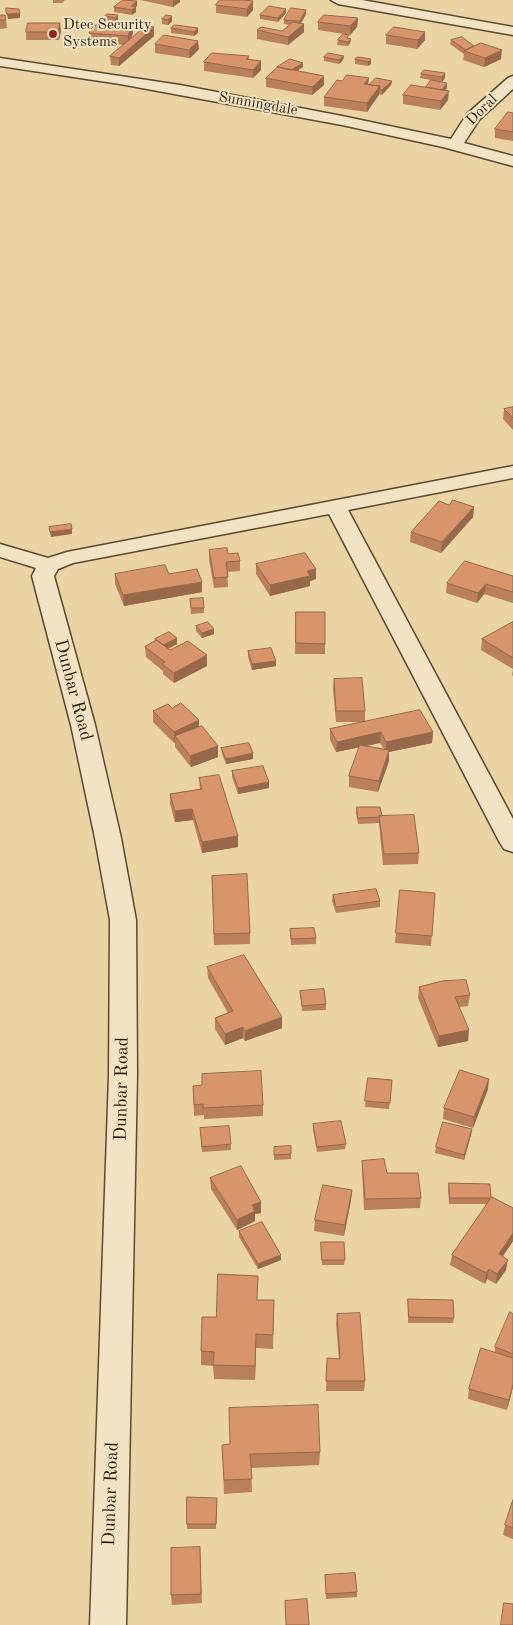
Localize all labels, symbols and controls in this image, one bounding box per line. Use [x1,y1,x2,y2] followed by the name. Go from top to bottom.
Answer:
[63,16,152,51] place label: Dtec Security Systems
[47,28,59,40] marker: Dtec Security Systems
[217,88,299,120] street label: Sunningdale
[463,91,501,129] street label: Doral
[49,637,97,743] street label: Dunbar Road
[110,1037,134,1141] street label: Dunbar Road
[98,1442,124,1546] street label: Dunbar Road

